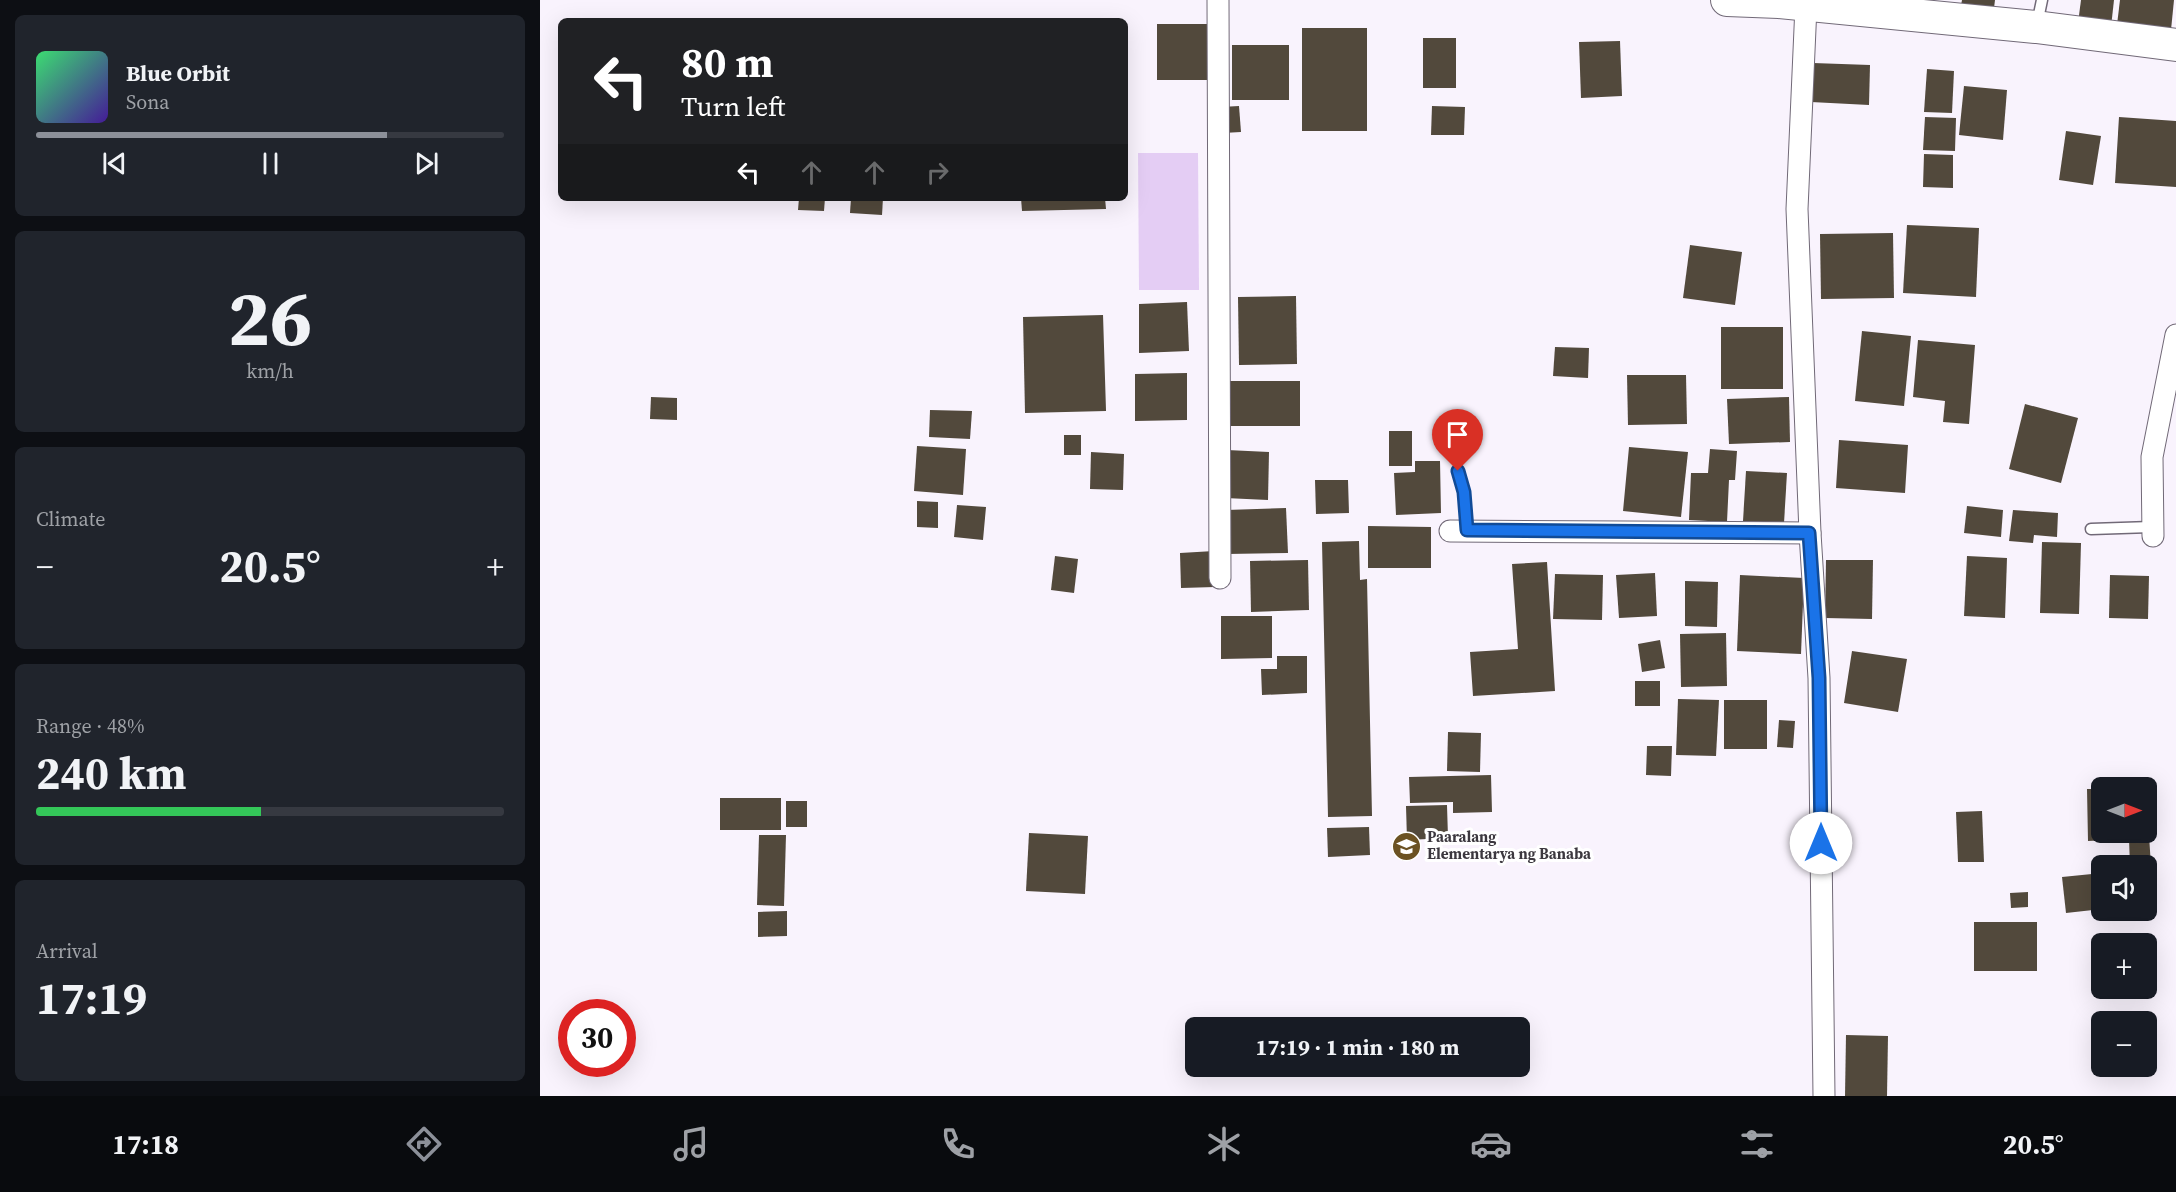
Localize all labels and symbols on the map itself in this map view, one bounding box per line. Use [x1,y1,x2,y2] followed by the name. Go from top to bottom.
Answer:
[1432,409,1483,471] pin
[2091,777,2157,843] north arrow
[1789,811,1853,875] position arrow
[1427,826,1592,864] place label: Paaralang Elementarya ng Banaba
[1390,830,1422,862] school or university icon: Paaralang Elementarya ng Banaba
[558,999,636,1077] speed limit sign: 30

